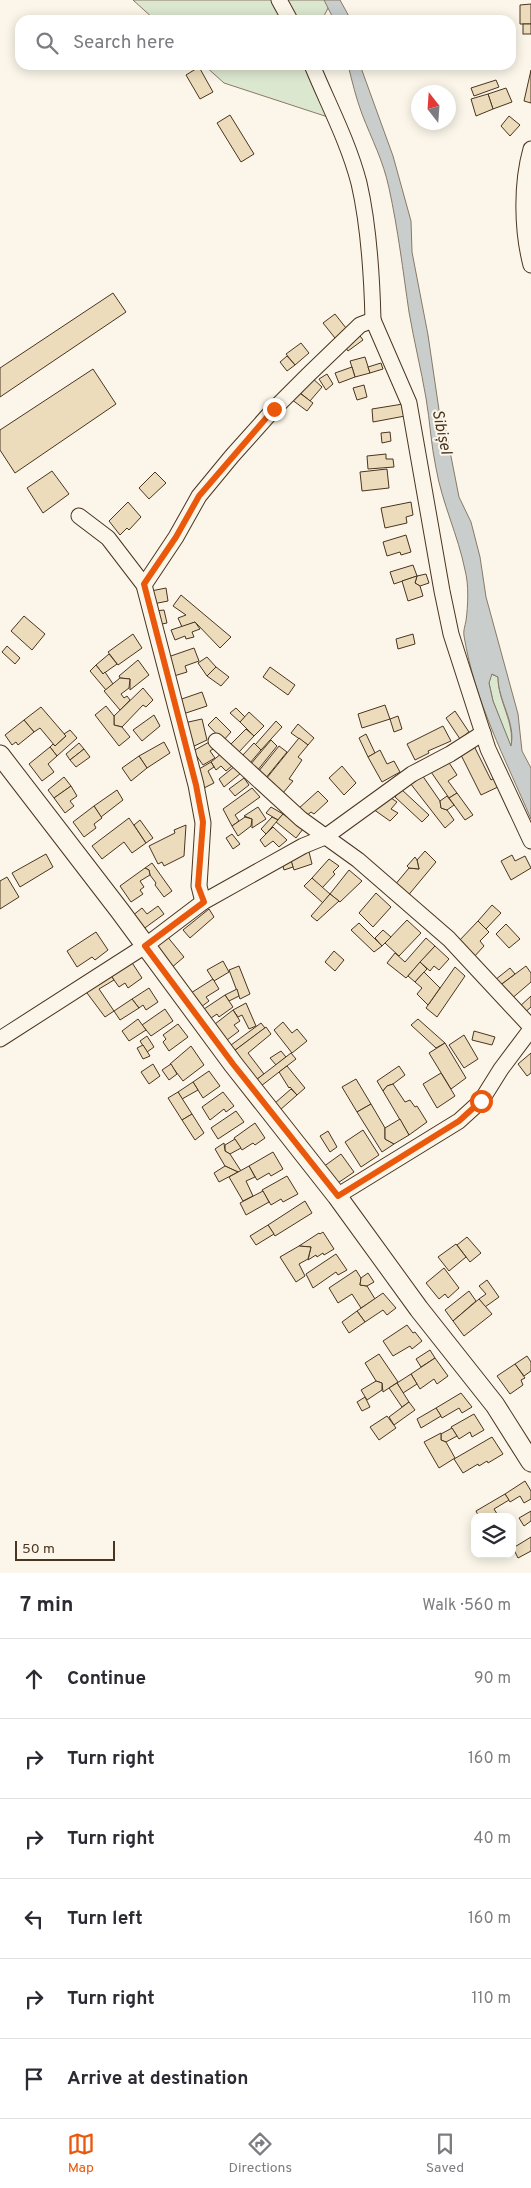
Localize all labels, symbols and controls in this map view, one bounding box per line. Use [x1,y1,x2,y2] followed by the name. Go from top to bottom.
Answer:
[15,15,516,70] search box
[33,29,61,57] icon: search
[73,31,175,55] text: Search here
[411,85,456,130] north arrow
[263,398,286,421] route end
[427,408,456,457] water label: Sibișel
[470,1090,493,1113] route start
[471,1513,516,1558] map controls
[471,1513,516,1558] button: layers
[15,1538,115,1561] scale bar
[22,1541,55,1558] text: 50 m
[20,1592,73,1619] text: 7 min
[422,1596,511,1616] text: Walk · 560 m
[20,1665,48,1693] icon: ahead
[67,1667,146,1691] text: Continue
[474,1669,511,1689] text: 90 m
[20,1745,48,1773] icon: right
[67,1747,155,1771] text: Turn right
[468,1749,511,1769] text: 160 m
[20,1825,48,1853] icon: right
[67,1827,155,1851] text: Turn right
[473,1829,511,1849] text: 40 m
[20,1905,48,1933] icon: left
[67,1907,143,1931] text: Turn left
[468,1909,511,1929] text: 160 m
[20,1985,48,2013] icon: right
[67,1987,155,2011] text: Turn right
[471,1989,511,2009] text: 110 m
[20,2065,48,2093] icon: arrive
[67,2067,248,2091] text: Arrive at destination
[67,2130,95,2177] tab: Map
[228,2130,292,2177] tab: Directions
[426,2130,464,2177] tab: Saved

